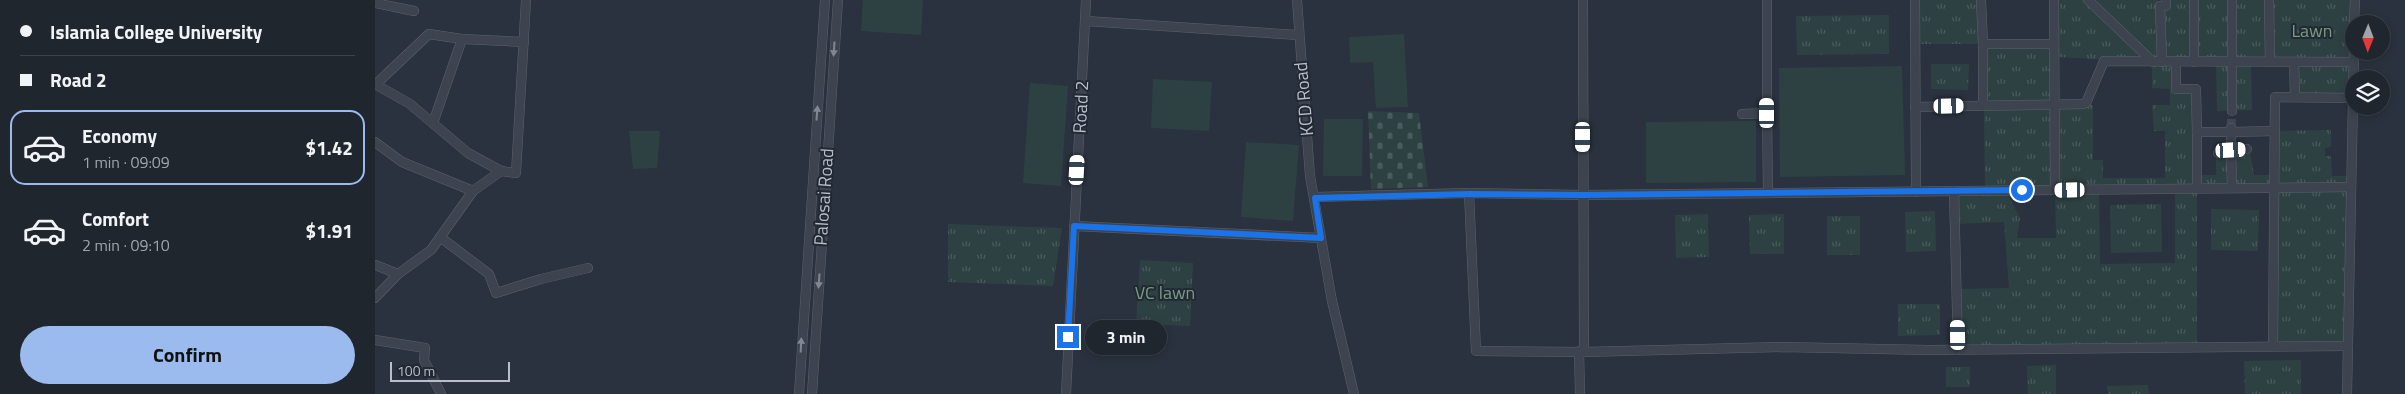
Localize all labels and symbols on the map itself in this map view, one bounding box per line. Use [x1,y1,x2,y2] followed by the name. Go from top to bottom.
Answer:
[2345,15,2390,60] north arrow
[2291,17,2333,44] park label: Lawn
[829,41,837,57] one-way arrow
[1287,61,1320,137] street label: KCD Road
[1066,80,1095,134] street label: Road 2
[1759,98,1774,128] car
[1933,98,1964,114] car
[813,105,821,121] one-way arrow
[1575,122,1590,152] car
[2215,142,2246,158] car
[807,147,840,247] street label: Palosai Road
[1068,155,1085,185] car
[2011,179,2033,201] route start
[2054,182,2085,198] car
[814,273,822,289] one-way arrow
[1135,279,1195,306] park label: VC lawn
[1085,320,1168,354] callout: 3 min
[1950,320,1965,350] car
[1057,326,1079,348] route end
[798,337,806,353] one-way arrow
[390,359,510,382] scale bar

